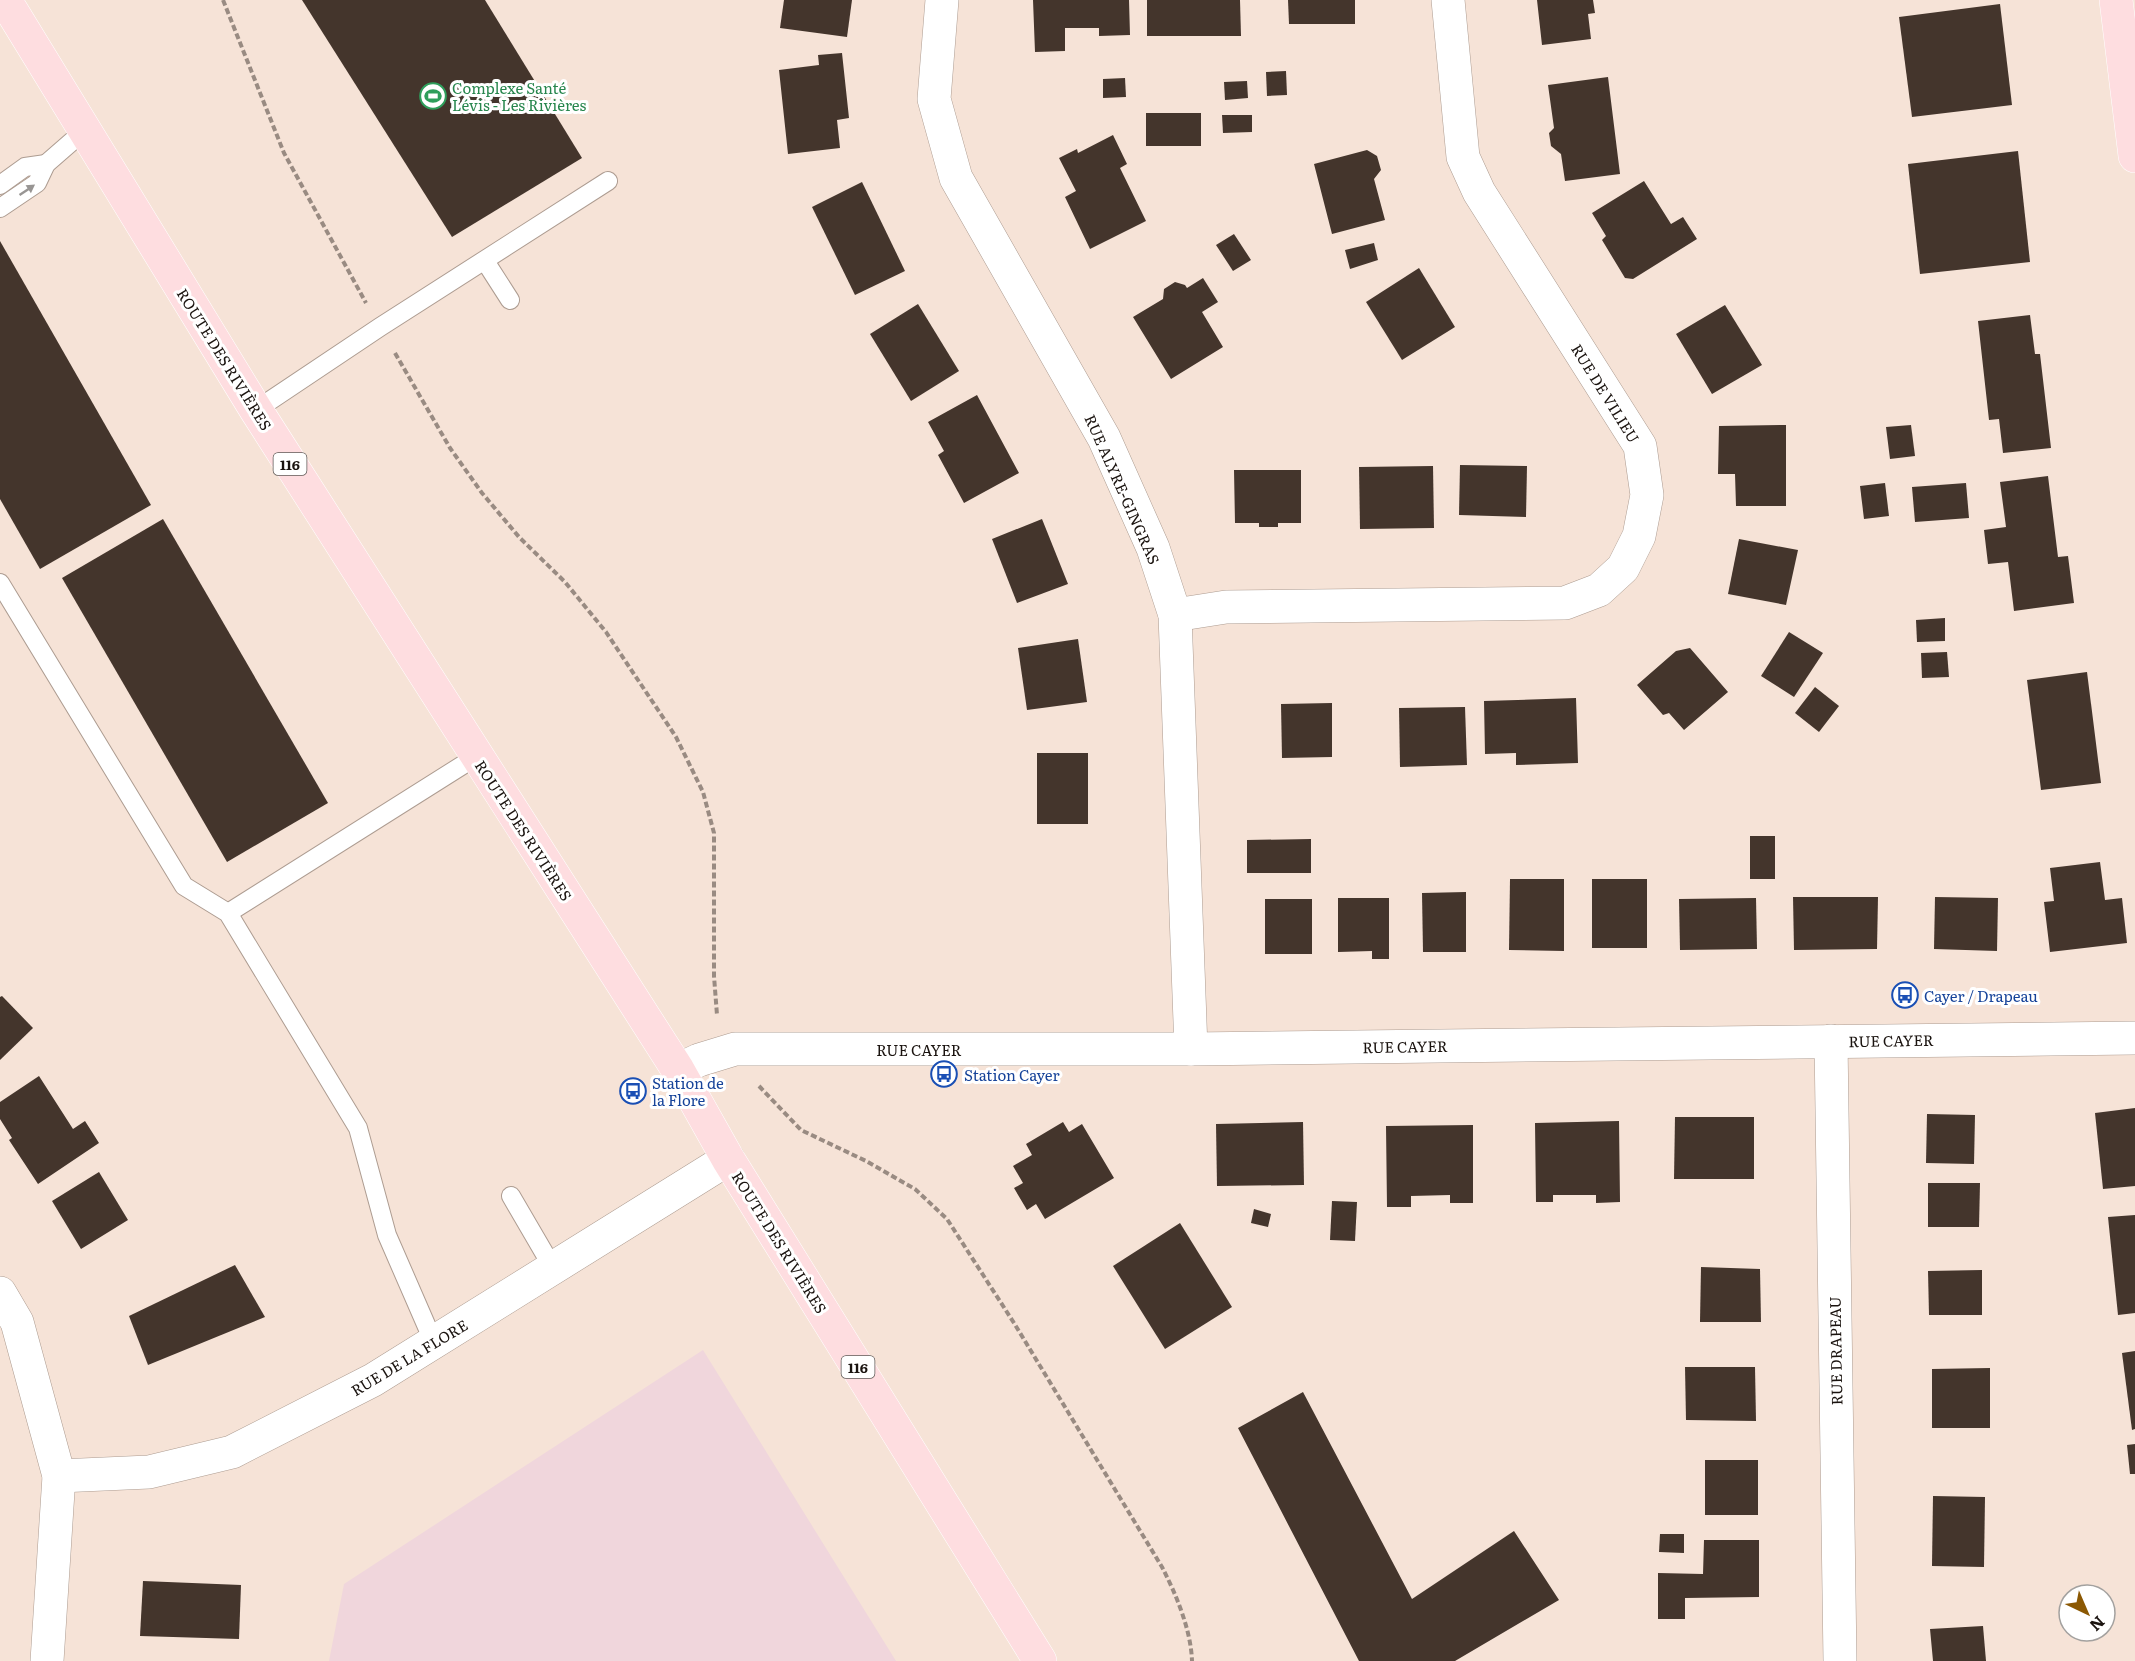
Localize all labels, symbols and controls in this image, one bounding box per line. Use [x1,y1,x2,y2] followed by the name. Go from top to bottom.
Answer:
[452,76,586,116] place label: Complexe Santé Lévis - Les Rivières
[418,81,448,111] sports icon: Complexe Santé Lévis - Les Rivières
[19,184,36,195] one-way arrow
[172,283,278,435] street label: ROUTE DES RIVIÈRES
[1566,339,1646,447] street label: RUE DE VILIEU
[1080,410,1166,568] street label: RUE ALYRE-GINGRAS
[274,453,306,475] road number: 116
[470,755,578,905] street label: ROUTE DES RIVIÈRES
[1890,980,1920,1010] bus stop icon: Cayer / Drapeau
[1924,984,2038,1007] place label: Cayer / Drapeau
[1848,1028,1934,1052] street label: RUE CAYER
[1362,1034,1448,1058] street label: RUE CAYER
[876,1038,962,1061] street label: RUE CAYER
[929,1059,959,1089] bus stop icon: Station Cayer
[964,1063,1060,1086] place label: Station Cayer
[652,1071,724,1111] place label: Station de la Flore
[618,1076,648,1106] bus stop icon: Station de la Flore
[727,1166,833,1318] street label: ROUTE DES RIVIÈRES
[1823,1296,1847,1406] street label: RUE DRAPEAU
[346,1313,472,1401] street label: RUE DE LA FLORE
[842,1356,874,1378] road number: 116
[2057,1583,2117,1643] north arrow
[2085,1611,2111,1638] text: N

